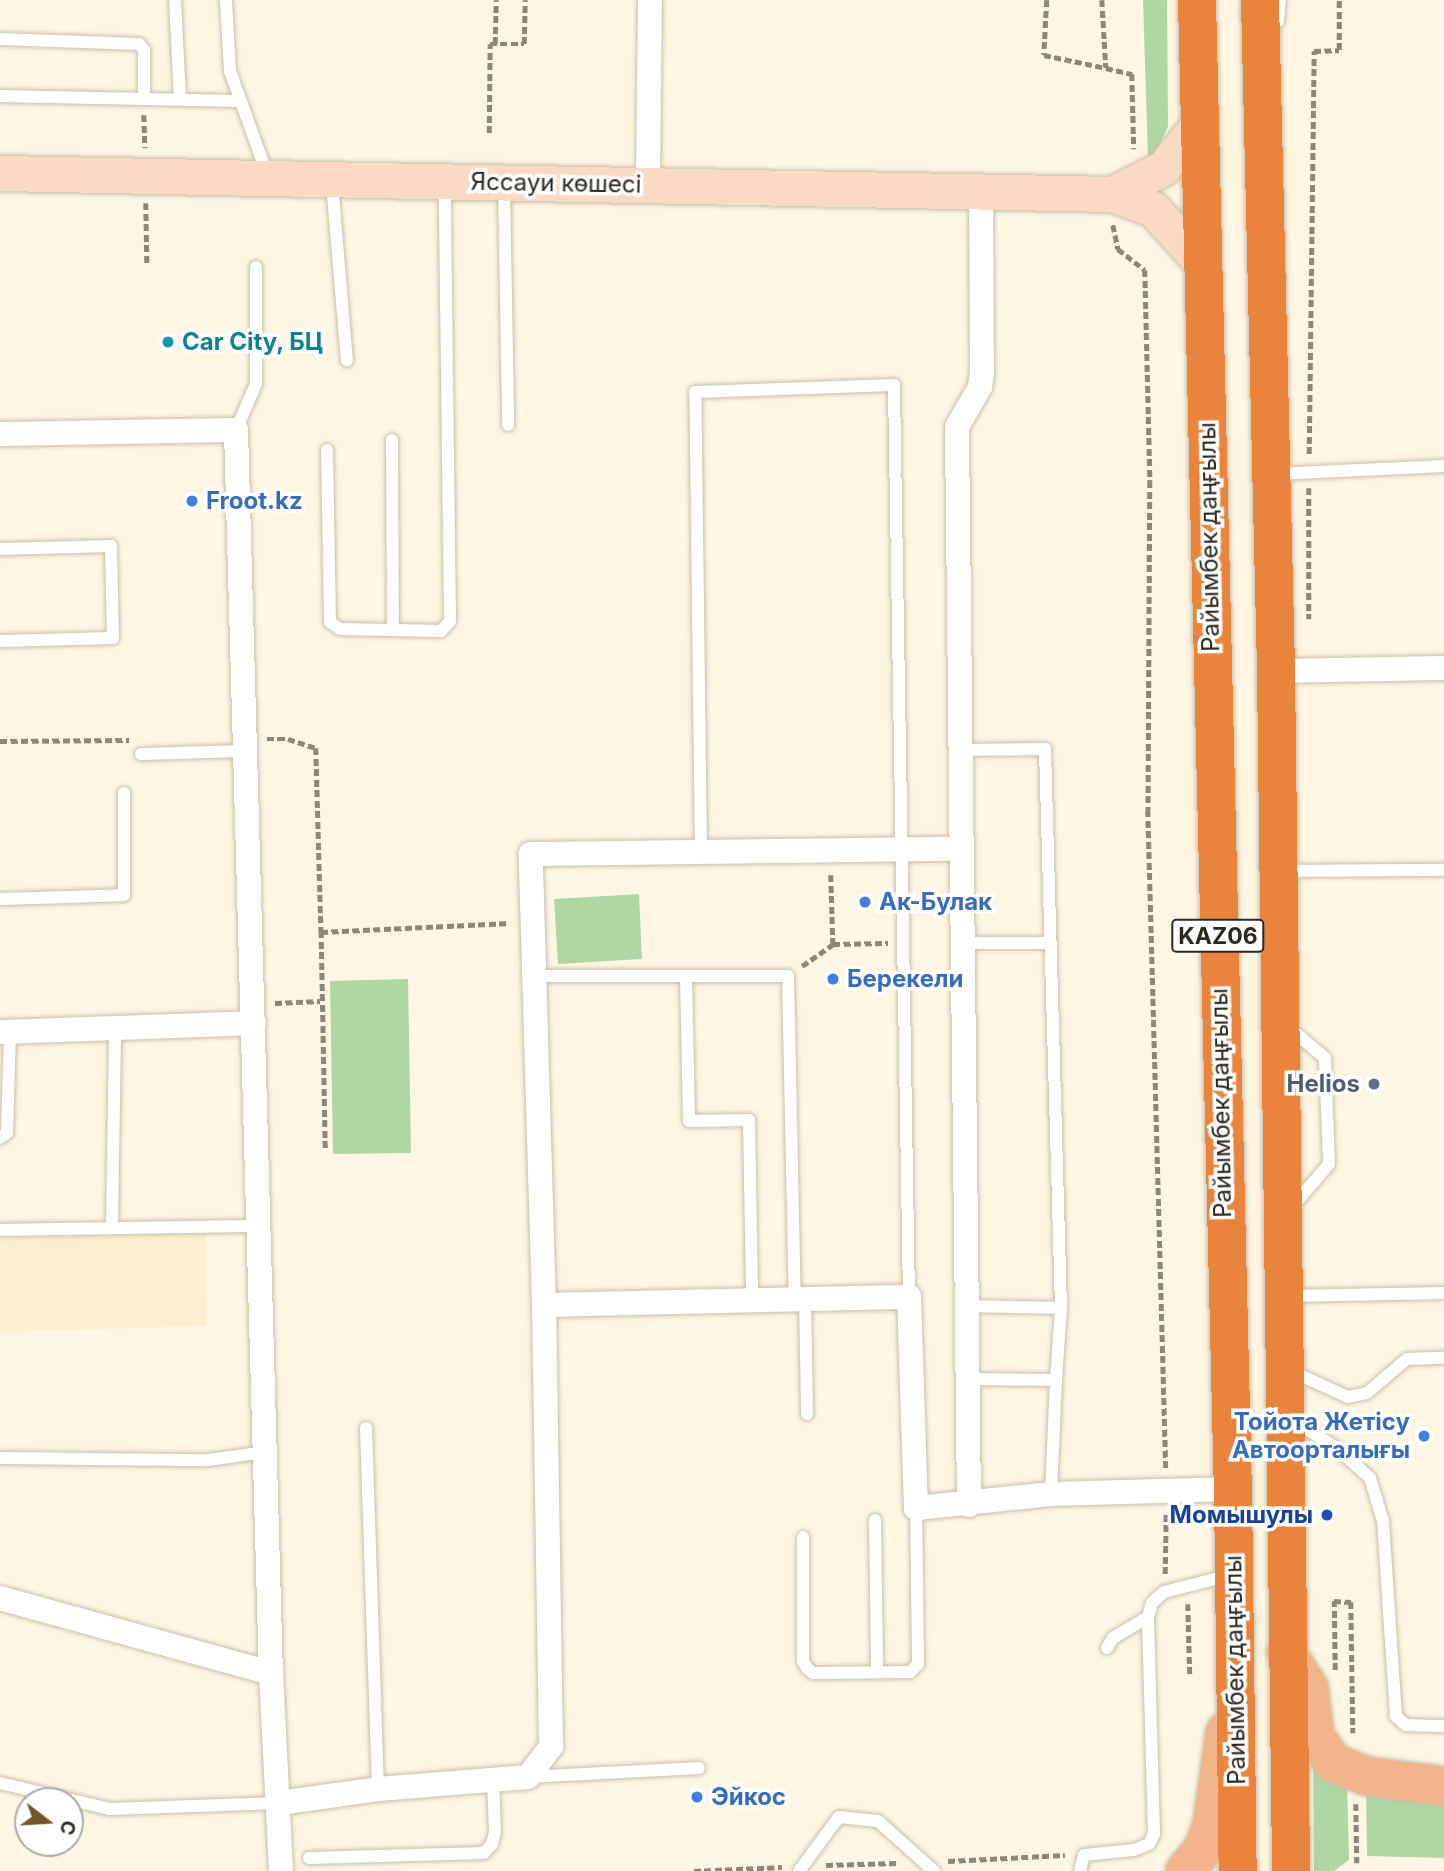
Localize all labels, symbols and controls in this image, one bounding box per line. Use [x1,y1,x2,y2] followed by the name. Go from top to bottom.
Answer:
[470,167,642,199] street label: Яссауи көшесі
[182,328,324,356] place label: Car City, БЦ
[160,334,176,350] marker: Car City, БЦ
[1193,422,1225,652] street label: Райымбек даңғылы
[206,487,303,515] place label: Froot.kz
[184,493,200,509] marker: Froot.kz
[879,888,992,916] place label: Ак-Булак
[857,894,873,910] marker: Ак-Булак
[1171,917,1265,956] road number: KАZ06
[847,965,963,993] place label: Берекели
[825,971,841,987] marker: Берекели
[1205,988,1237,1218] street label: Райымбек даңғылы
[1287,1070,1360,1098] place label: Helios
[1366,1076,1382,1092] marker: Helios
[1232,1408,1410,1464] place label: Тойота Жетiсу Автоорталығы
[1416,1428,1432,1444] marker: Тойота Жетiсу Автоорталығы
[1170,1501,1313,1529] place label: Момышулы
[1319,1507,1335,1523] marker: Момышулы
[1219,1555,1251,1785] street label: Райымбек даңғылы
[711,1783,786,1811] place label: Эйкос
[14,1787,84,1857] north arrow
[689,1789,705,1805] marker: Эйкос
[55,1818,81,1838] text: С

